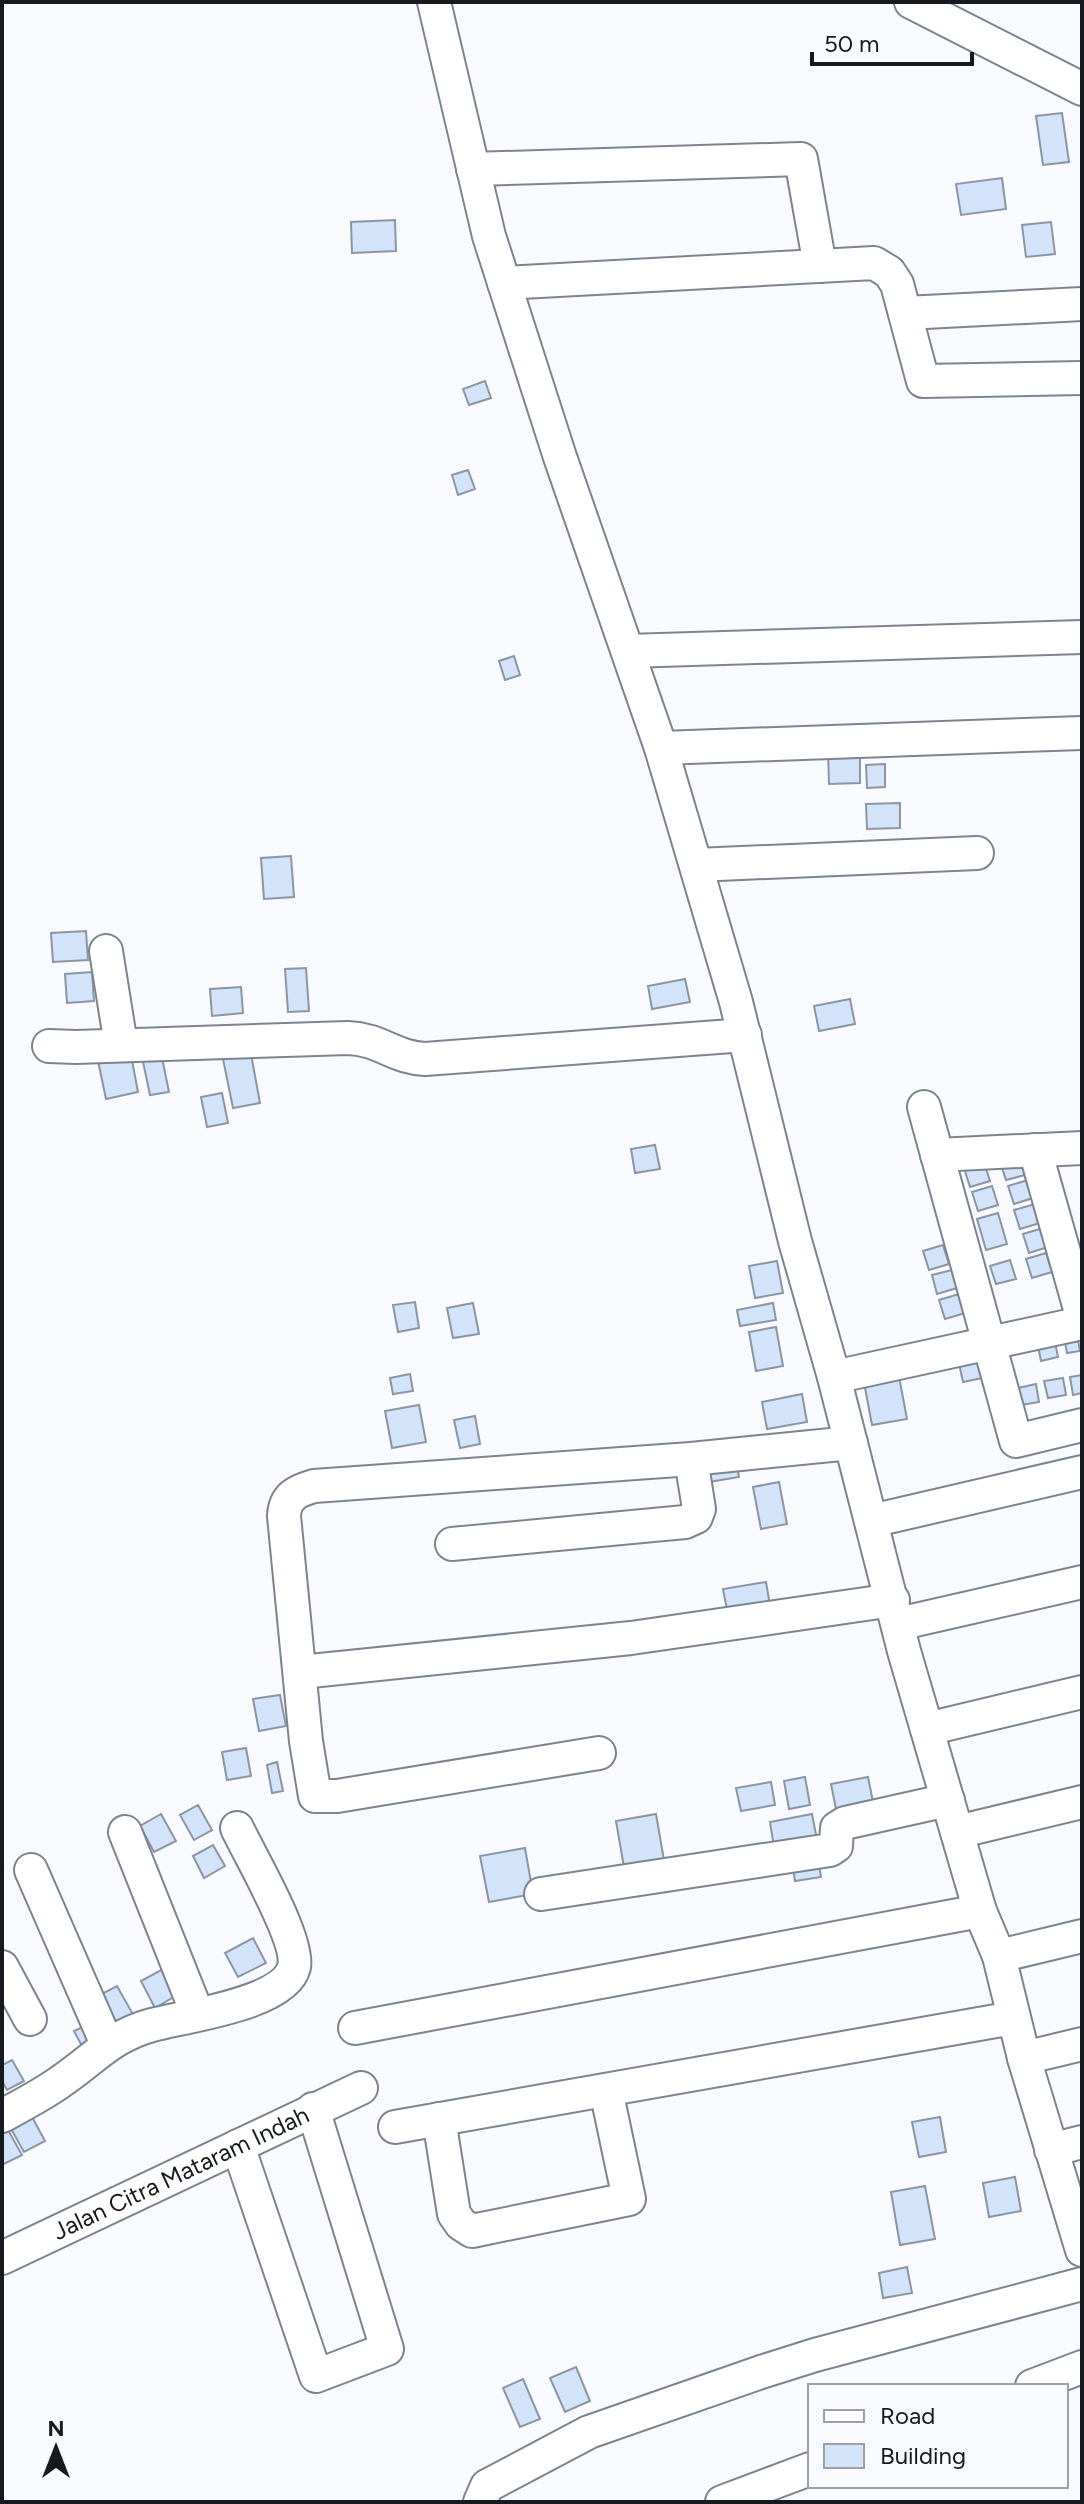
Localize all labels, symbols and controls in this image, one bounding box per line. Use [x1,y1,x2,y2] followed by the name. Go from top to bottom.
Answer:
[812,16,972,66] scale bar
[824,29,880,58] text: 50 m
[48,2100,313,2246] street label: Jalan Citra Mataram Indah
[808,2384,1068,2488] legend
[880,2401,935,2430] text: Road
[16,2408,96,2488] north arrow
[47,2415,65,2442] text: N
[880,2441,966,2470] text: Building

